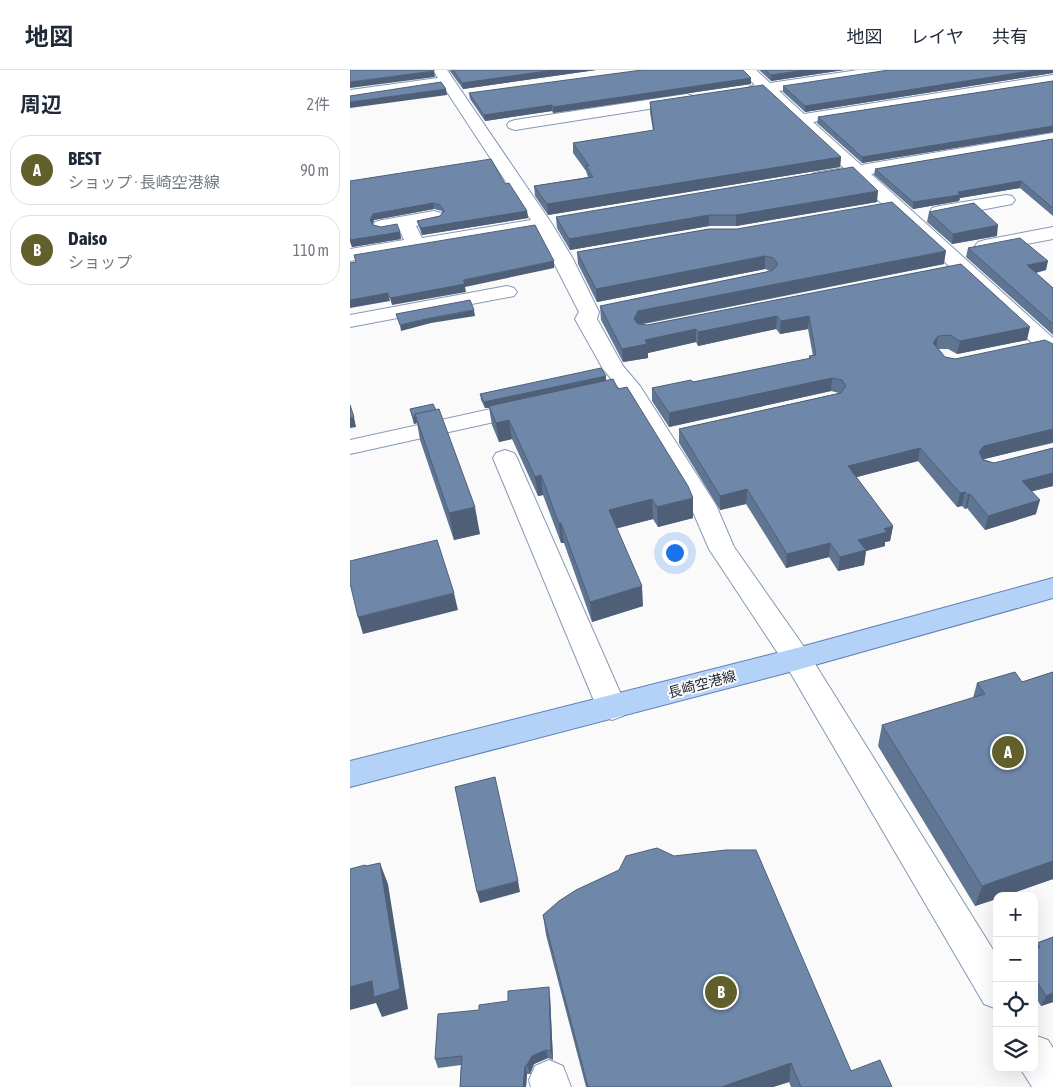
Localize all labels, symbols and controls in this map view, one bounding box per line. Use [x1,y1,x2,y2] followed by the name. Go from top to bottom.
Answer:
[25,23,73,50] text: 地図
[847,26,883,47] text: 地図
[911,26,964,47] text: レイヤ
[992,26,1028,47] text: 共有
[20,92,62,116] text: 周辺
[306,95,330,113] text: 2件
[68,147,101,169] text: BEST
[33,161,41,179] text: A
[300,161,329,179] text: 90 m
[68,173,220,191] text: ショップ · 長崎空港線
[68,227,107,249] text: Daiso
[33,241,41,259] text: B
[293,241,329,259] text: 110 m
[68,253,132,271] text: ショップ
[662,540,688,566] your location
[666,667,738,701] street label: 長崎空港線
[992,733,1024,771] pin: A
[993,892,1038,1072] map controls
[993,892,1038,937] button: +
[993,937,1038,982] button: −
[705,973,737,1011] pin: B
[993,982,1038,1027] button: locate
[993,1027,1038,1072] button: layers

